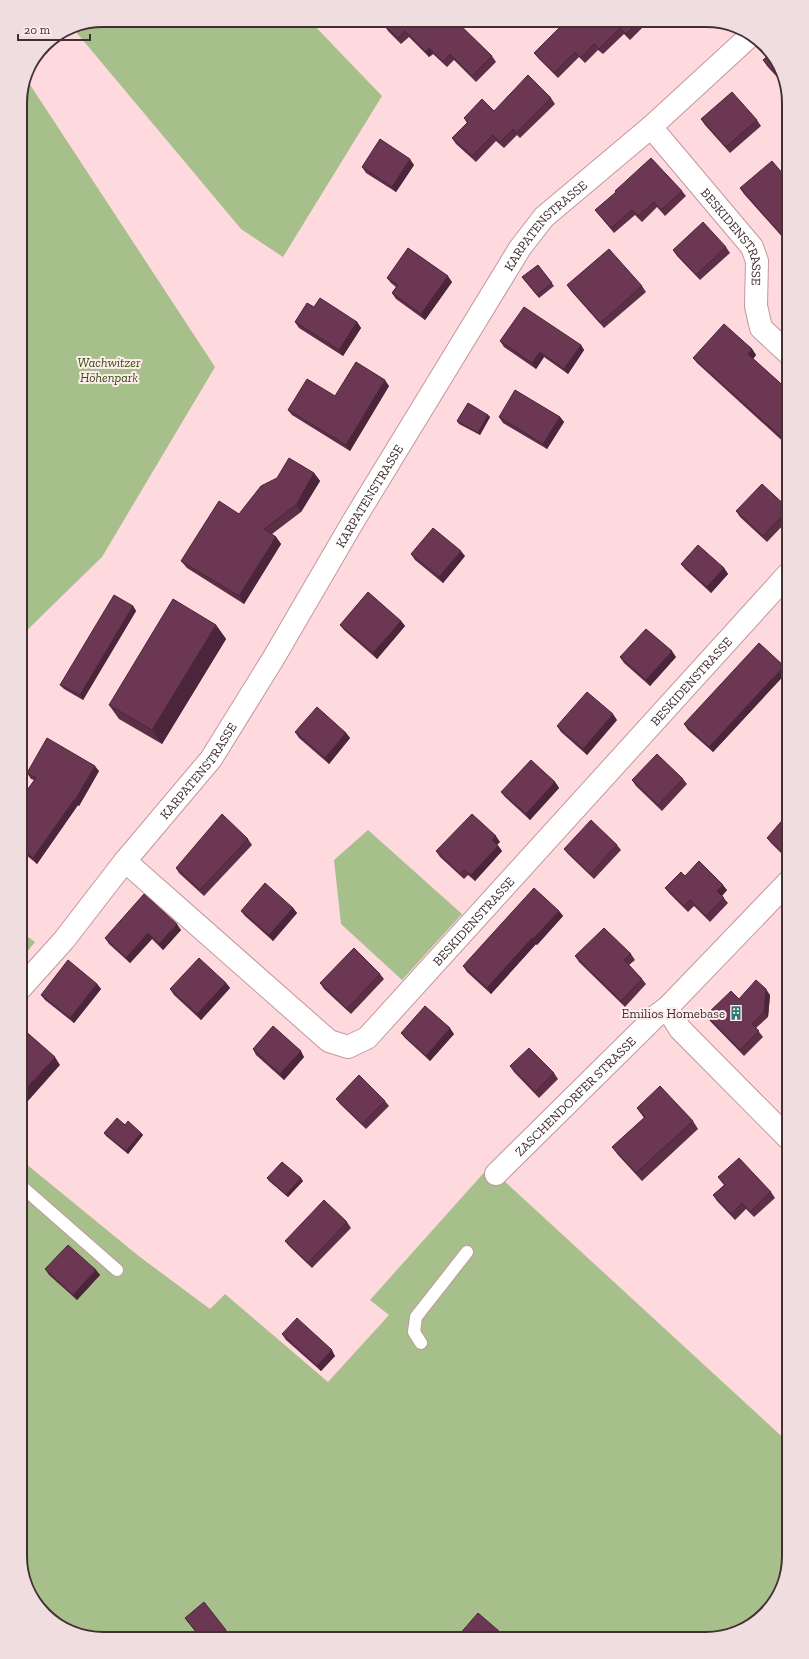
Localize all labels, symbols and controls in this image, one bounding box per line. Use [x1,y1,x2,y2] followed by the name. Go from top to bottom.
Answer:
[18,16,90,42] scale bar
[24,23,51,37] text: 20 m
[501,177,590,274] street label: KARPATENSTRASSE
[698,185,765,286] street label: BESKIDENSTRASSE
[78,355,141,385] park label: Wachwitzer Höhenpark
[333,442,406,550] street label: KARPATENSTRASSE
[647,634,735,729] street label: BESKIDENSTRASSE
[157,720,240,822] street label: KARPATENSTRASSE
[430,874,518,969] street label: BESKIDENSTRASSE
[728,1005,744,1021] building icon: Emilios Homebase
[622,1006,725,1021] place label: Emilios Homebase
[512,1033,639,1159] street label: ZASCHENDORFER STRASSE

